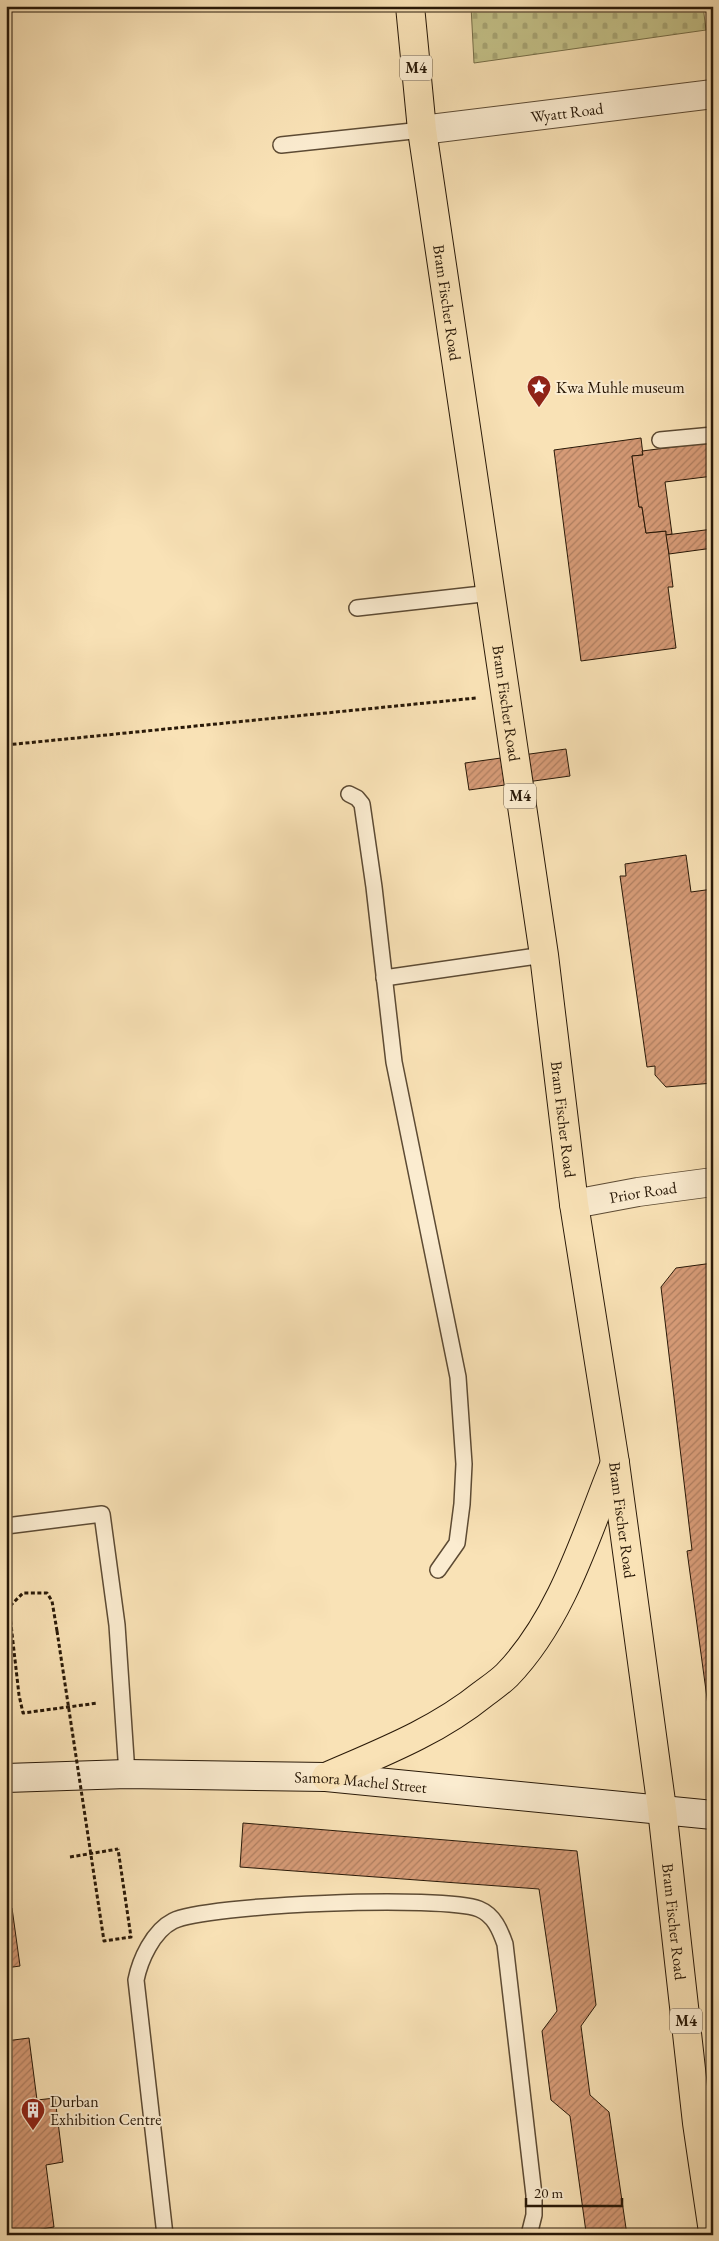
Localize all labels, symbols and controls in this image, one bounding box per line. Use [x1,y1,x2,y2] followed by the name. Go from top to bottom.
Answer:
[400,56,432,80] road number: M4
[529,98,605,127] street label: Wyatt Road
[428,243,466,363] street label: Bram Fischer Road
[526,374,552,408] place icon: Kwa Muhle museum
[556,377,685,398] place label: Kwa Muhle museum
[487,644,525,764] street label: Bram Fischer Road
[504,784,536,808] road number: M4
[546,1060,581,1180] street label: Bram Fischer Road
[607,1177,679,1208] street label: Prior Road
[604,1460,641,1580] street label: Bram Fischer Road
[294,1767,428,1798] street label: Samora Machel Street
[657,1862,691,1982] street label: Bram Fischer Road
[670,2008,702,2034] road number: M4
[50,2091,161,2130] place label: Durban Exhibition Centre
[20,2097,46,2131] building icon: Durban Exhibition Centre
[526,2176,623,2208] scale bar
[534,2183,563,2202] text: 20 m

